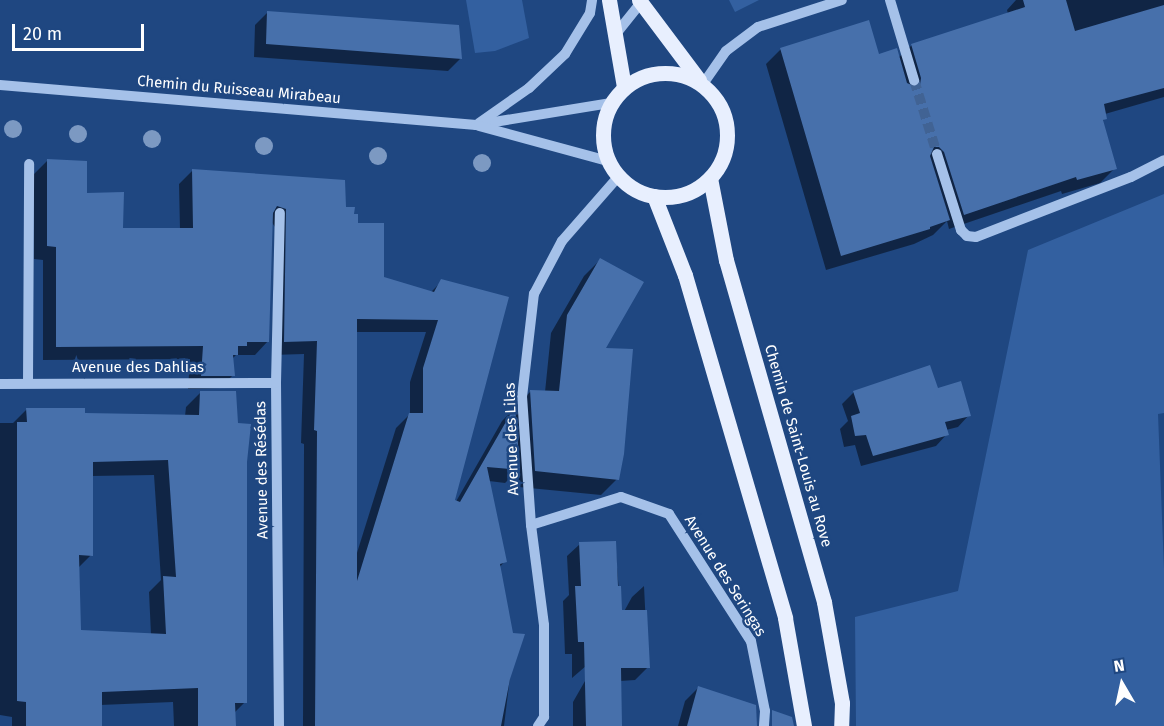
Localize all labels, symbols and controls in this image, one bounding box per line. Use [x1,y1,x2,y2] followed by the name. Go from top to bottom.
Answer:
[15,12,147,50] scale bar
[23,23,62,45] text: 20 m
[136,72,342,108] street label: Chemin du Ruisseau Mirabeau
[760,343,836,549] street label: Chemin de Saint-Louis au Rove
[72,359,204,377] street label: Avenue des Dahlias
[501,382,523,496] street label: Avenue des Lilas
[252,401,272,539] street label: Avenue des Résédas
[680,512,770,640] street label: Avenue des Seringas
[1092,654,1152,714] north arrow
[1112,656,1126,676] text: N

